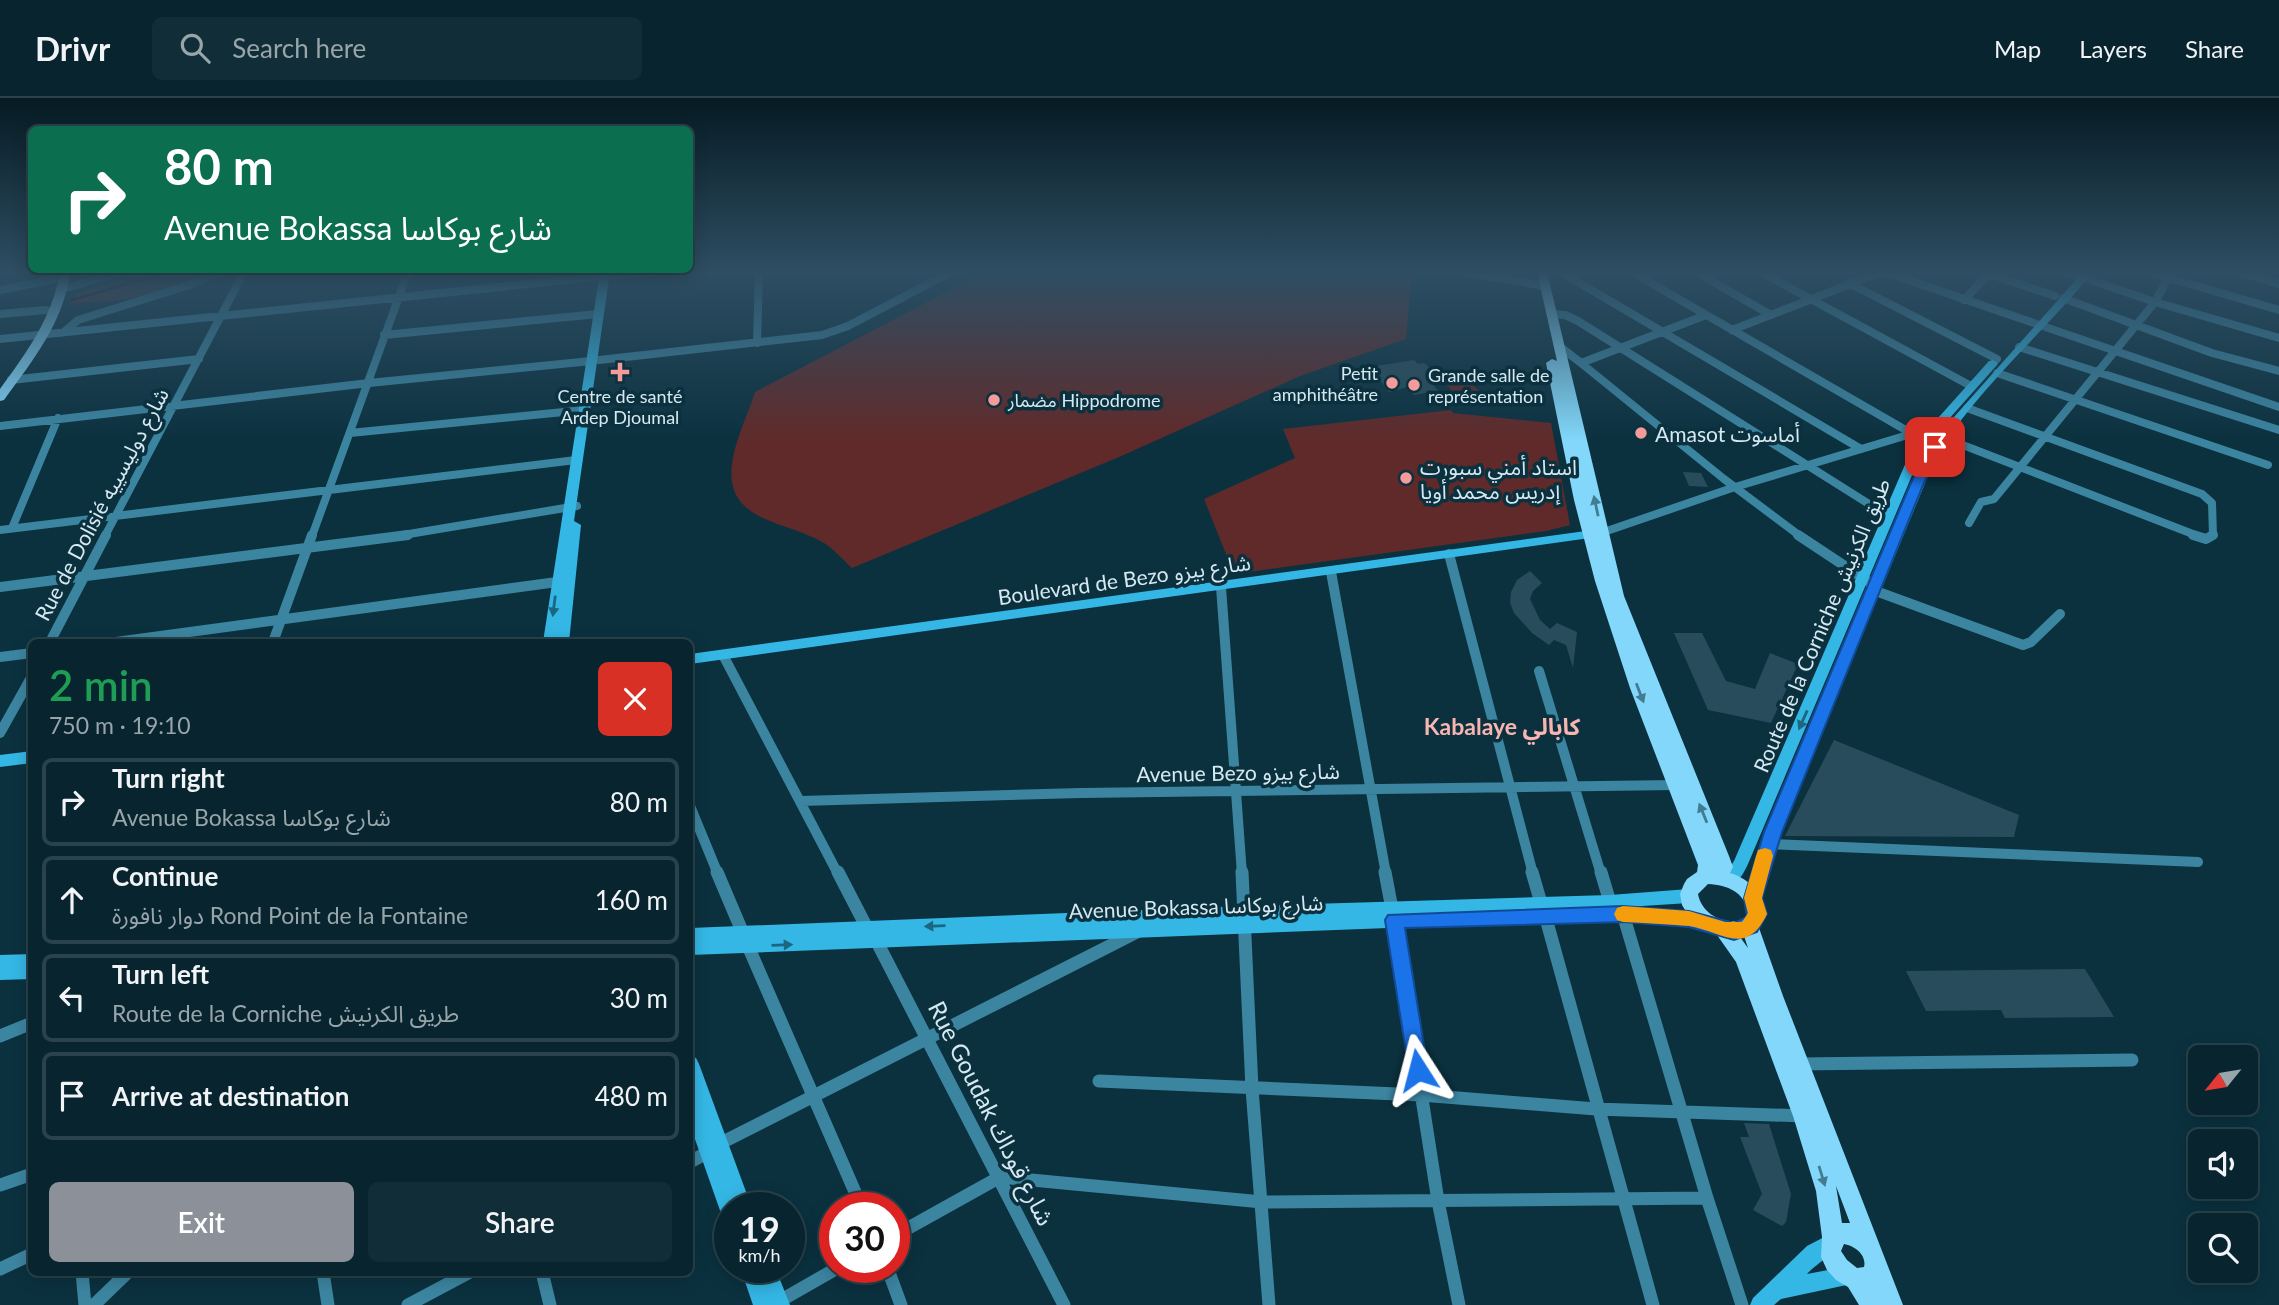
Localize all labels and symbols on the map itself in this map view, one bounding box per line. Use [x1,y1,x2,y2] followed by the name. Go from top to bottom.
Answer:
[610,362,630,382] marker: Centre de santé Ardep Djoumal
[1273,362,1379,405] place label: Petit amphithéâtre
[1428,364,1550,407] place label: Grande salle de représentation
[1384,375,1400,391] marker: Petit amphithéâtre
[1406,377,1422,393] marker: Grande salle de représentation
[29,383,177,627] street label: Rue de Dolisié شارع دوليسييه
[558,385,682,428] place label: Centre de santé Ardep Djoumal
[1007,389,1160,412] place label: مضمار Hippodrome
[986,392,1002,408] marker: مضمار Hippodrome
[1905,417,1965,477] pin
[1655,421,1800,447] place label: Amasot أماسوت
[1633,425,1649,441] marker: Amasot أماسوت
[1420,454,1577,505] place label: استاد أمني سبورت إدريس محمد أويا
[1398,470,1414,486] marker: استاد أمني سبورت إدريس محمد أويا
[1748,474,1896,776] street label: Route de la Corniche طريق الكرنيش
[1591,495,1602,517] one-way arrow
[996,549,1253,613] street label: Boulevard de Bezo شارع بيزو
[548,595,559,617] one-way arrow
[1635,683,1646,704] one-way arrow
[1797,710,1808,731] one-way arrow
[1424,712,1581,745] district label: Kabalaye كابالي
[1136,758,1340,790] street label: Avenue Bezo شارع بيزو
[1697,802,1708,823] one-way arrow
[1068,889,1324,927] street label: Avenue Bokassa شارع بوكاسا
[924,921,946,932] one-way arrow
[771,940,793,951] one-way arrow
[919,996,1061,1232] street label: Rue Goudak شارع قوداك
[1381,1033,1455,1107] position arrow
[2188,1045,2258,1115] north arrow
[1817,1165,1827,1186] one-way arrow
[819,1192,910,1283] speed limit sign: 30

